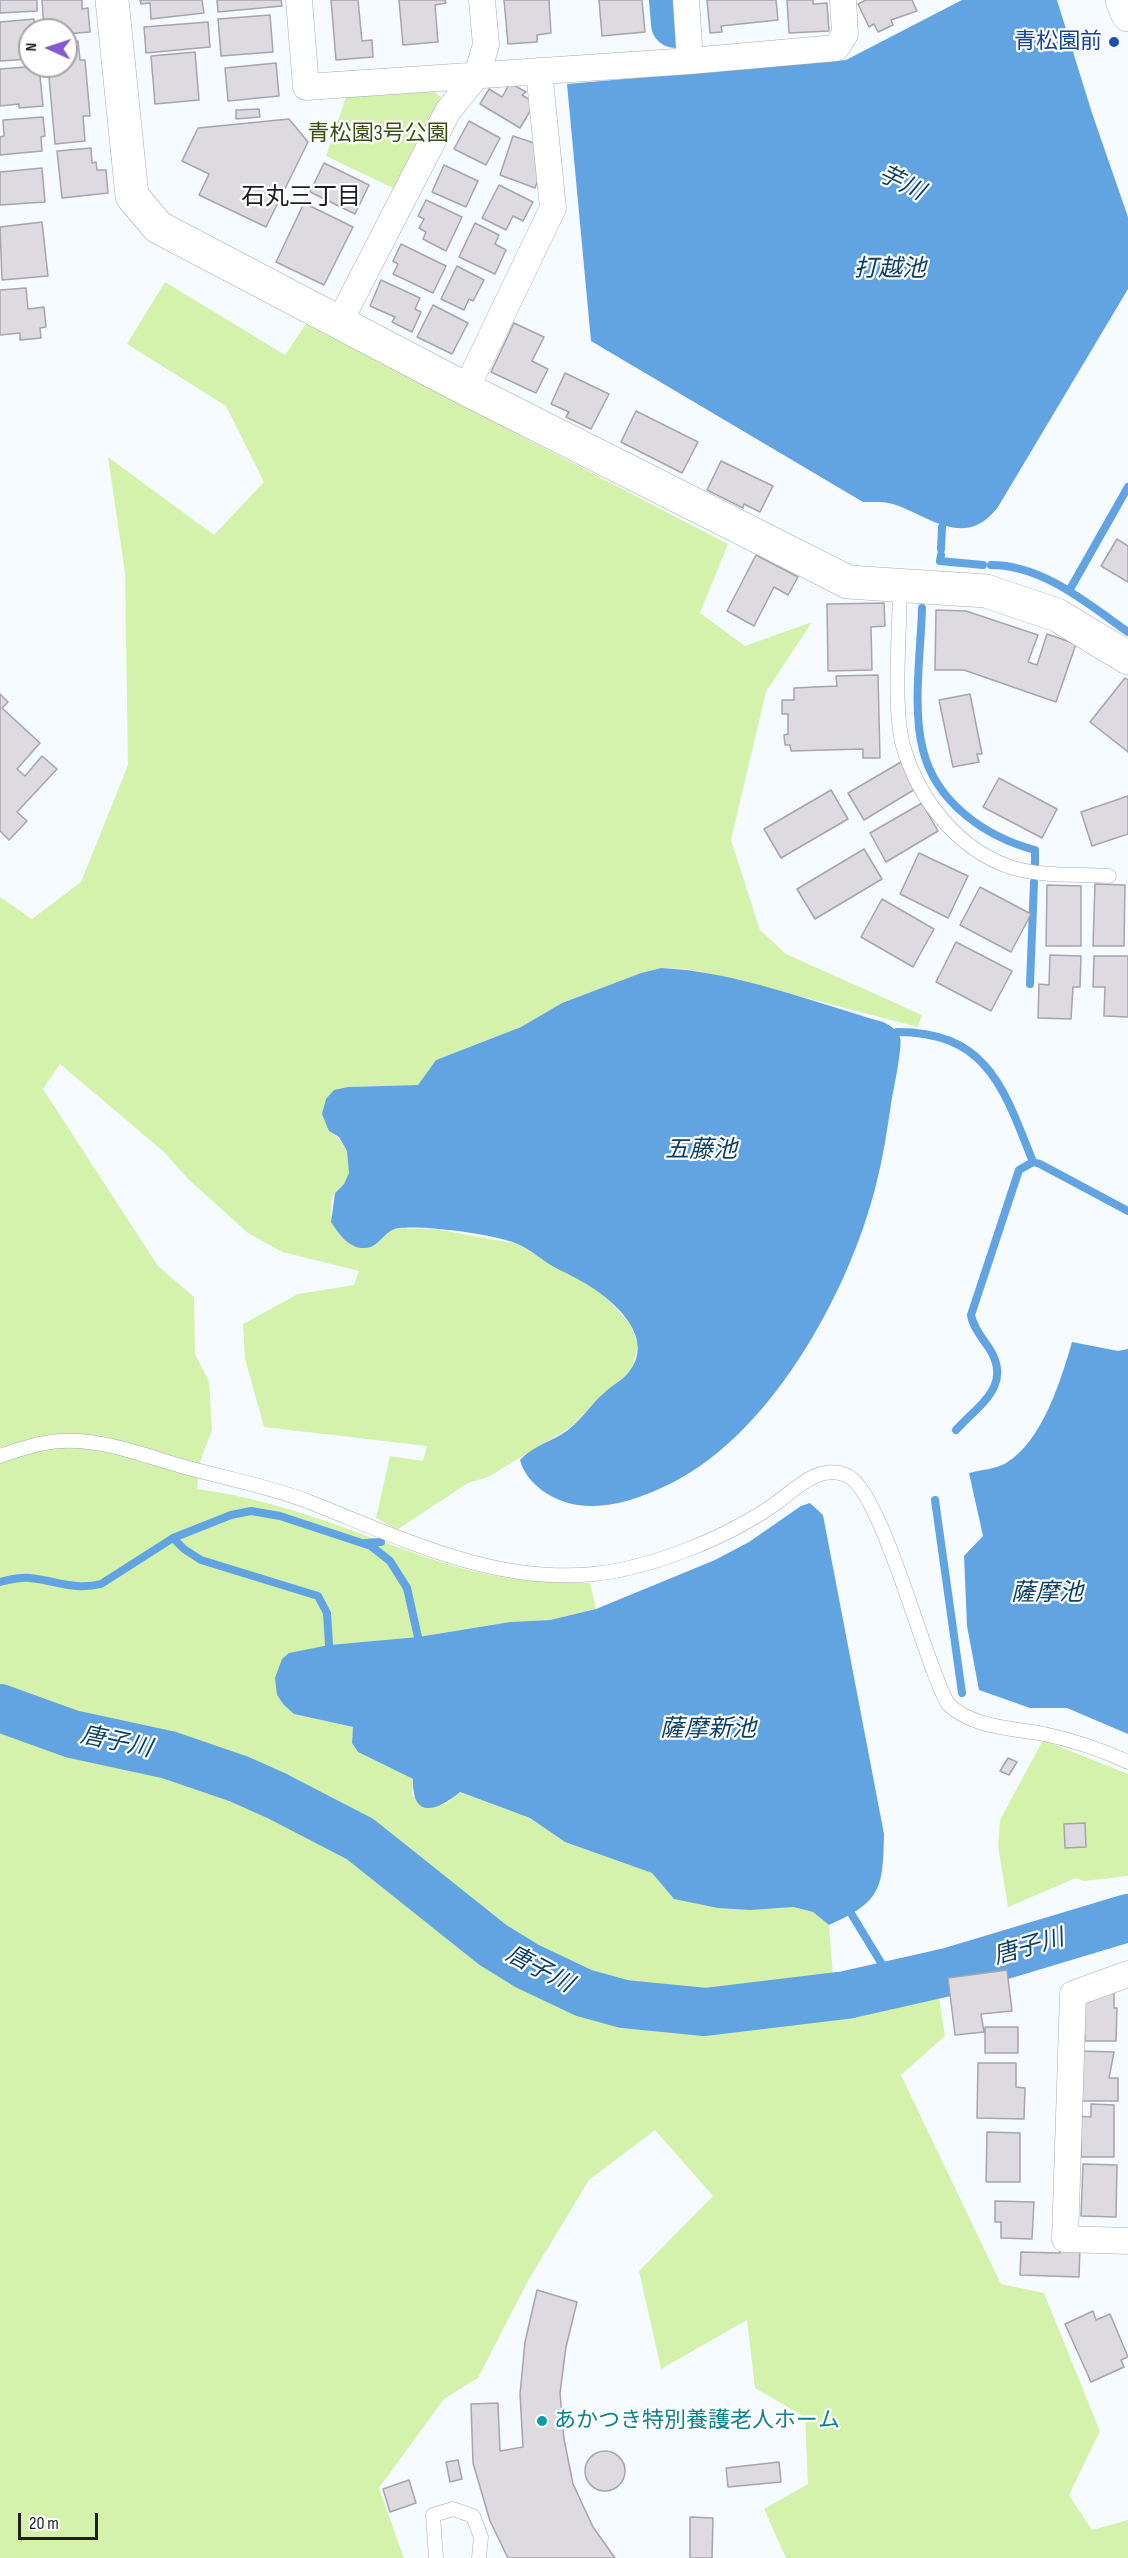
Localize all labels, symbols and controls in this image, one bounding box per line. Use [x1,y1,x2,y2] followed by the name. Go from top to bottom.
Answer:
[18,18,78,78] north arrow
[1014,29,1102,55] place label: 青松園前
[1107,35,1121,49] marker: 青松園前
[22,42,41,52] text: N
[307,121,449,147] park label: 青松園3号公園
[873,161,929,207] water label: 芋川
[241,184,361,212] district label: 石丸三丁目
[854,256,926,284] water label: 打越池
[665,1137,737,1165] water label: 五藤池
[1011,1580,1083,1608] water label: 薩摩池
[660,1716,756,1744] water label: 薩摩新池
[78,1721,154,1765] water label: 唐子川
[990,1924,1068,1972] water label: 唐子川
[500,1940,578,2000] water label: 唐子川
[554,2408,840,2434] place label: あかつき特別養護老人ホーム
[535,2414,549,2428] marker: あかつき特別養護老人ホーム
[21,2501,100,2539] scale bar
[29,2513,59,2534] text: 20 m

